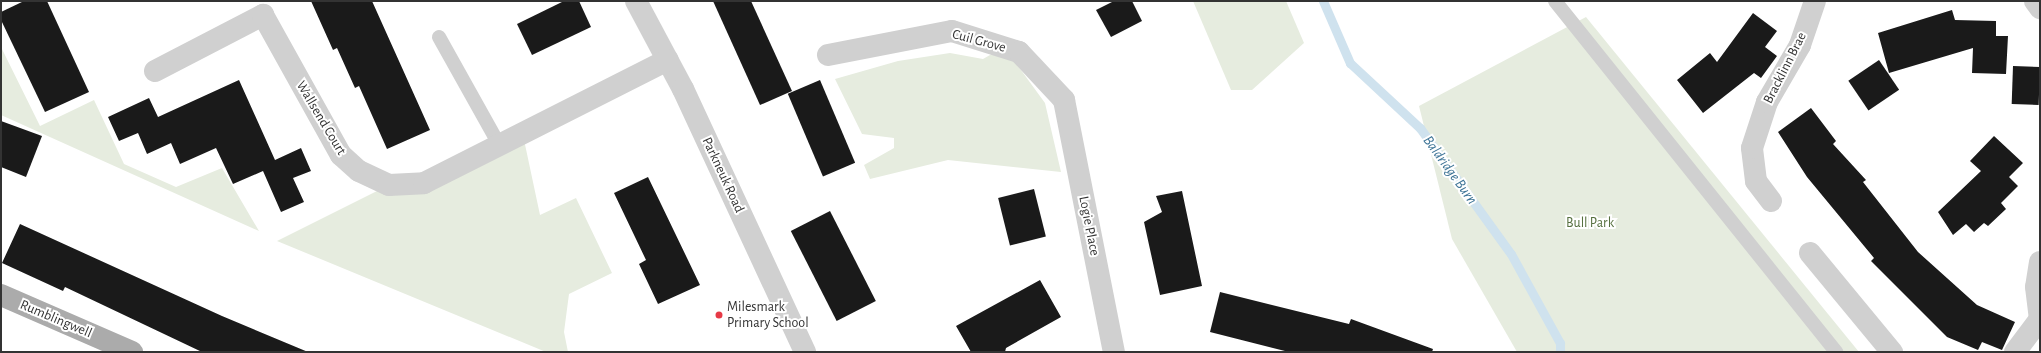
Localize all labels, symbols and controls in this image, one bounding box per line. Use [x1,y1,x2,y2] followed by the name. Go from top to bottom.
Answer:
[950,26,1008,56] street label: Cuil Grove
[1760,29,1810,107] street label: Bracklinn Brae
[292,78,350,158] street label: Wallsend Court
[1419,132,1481,208] water label: Baldridge Burn
[698,135,748,215] street label: Parkneuk Road
[1075,195,1103,257] street label: Logie Place
[1566,215,1614,231] park label: Bull Park
[18,296,94,342] street label: Rumblingwell
[727,299,809,332] place label: Milesmark Primary School
[714,310,724,320] marker: Milesmark Primary School

